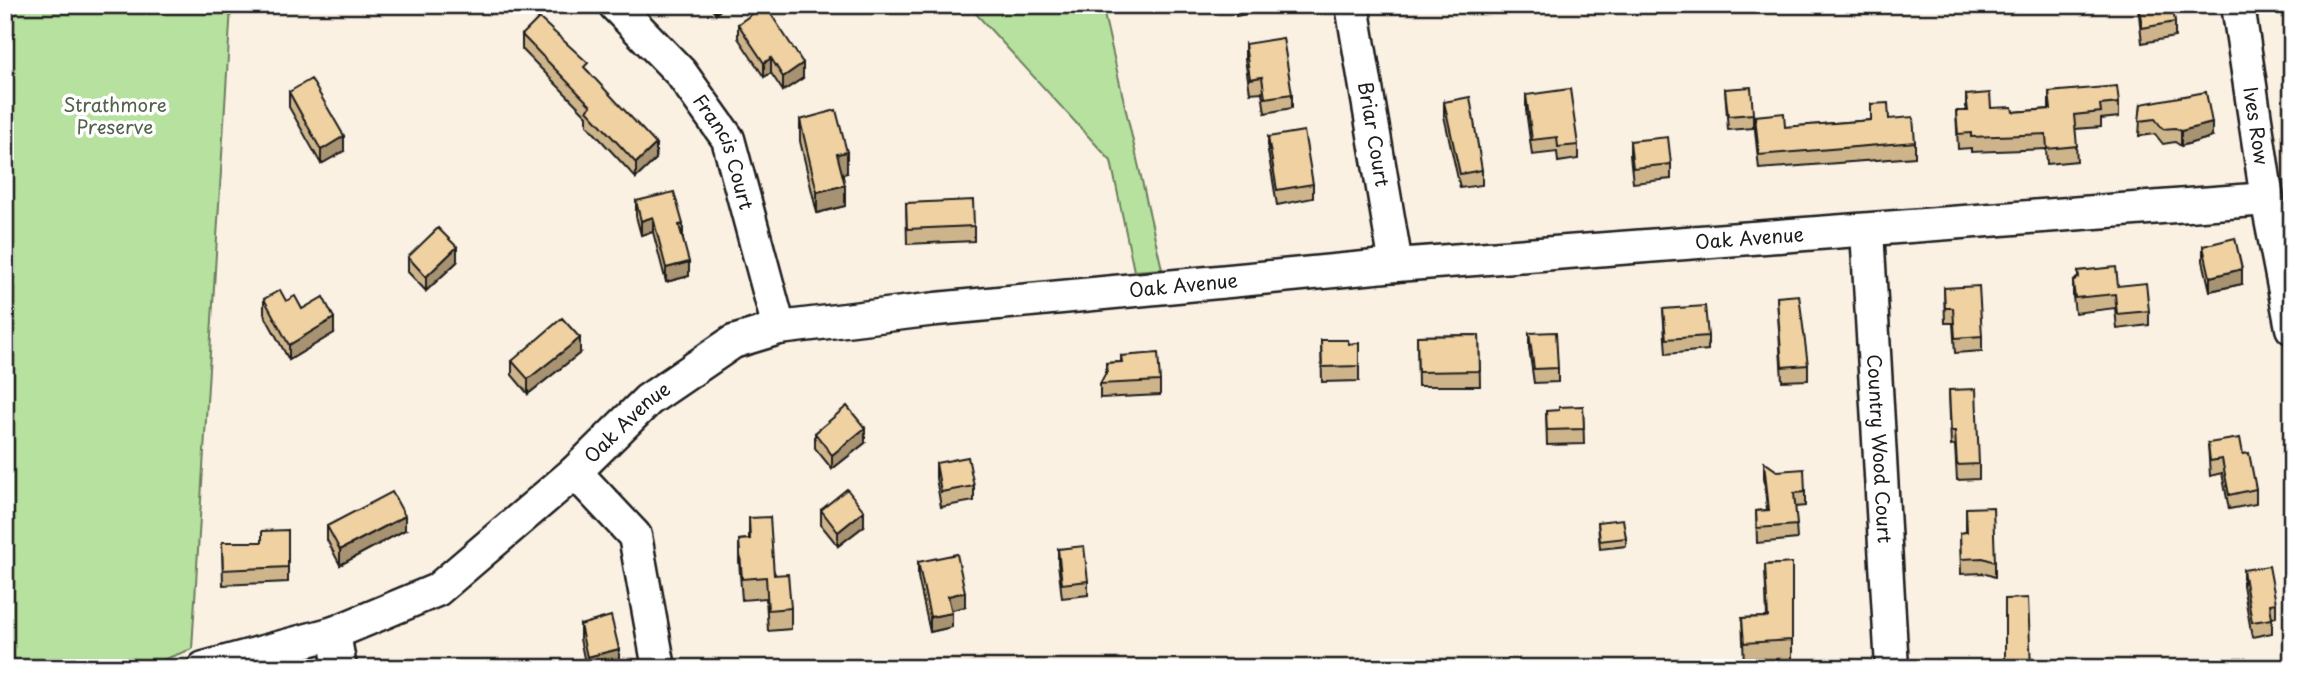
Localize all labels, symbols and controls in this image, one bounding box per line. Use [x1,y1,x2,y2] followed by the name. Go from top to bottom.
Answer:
[1352,79,1398,189] street label: Briar Court
[2237,85,2277,167] street label: Ives Row
[687,88,761,213] street label: Francis Court
[63,90,167,140] park label: Strathmore Preserve
[1694,219,1805,255] street label: Oak Avenue
[1128,265,1239,303] street label: Oak Avenue
[1861,353,1900,544] street label: Country Wood Court
[577,374,675,469] street label: Oak Avenue

